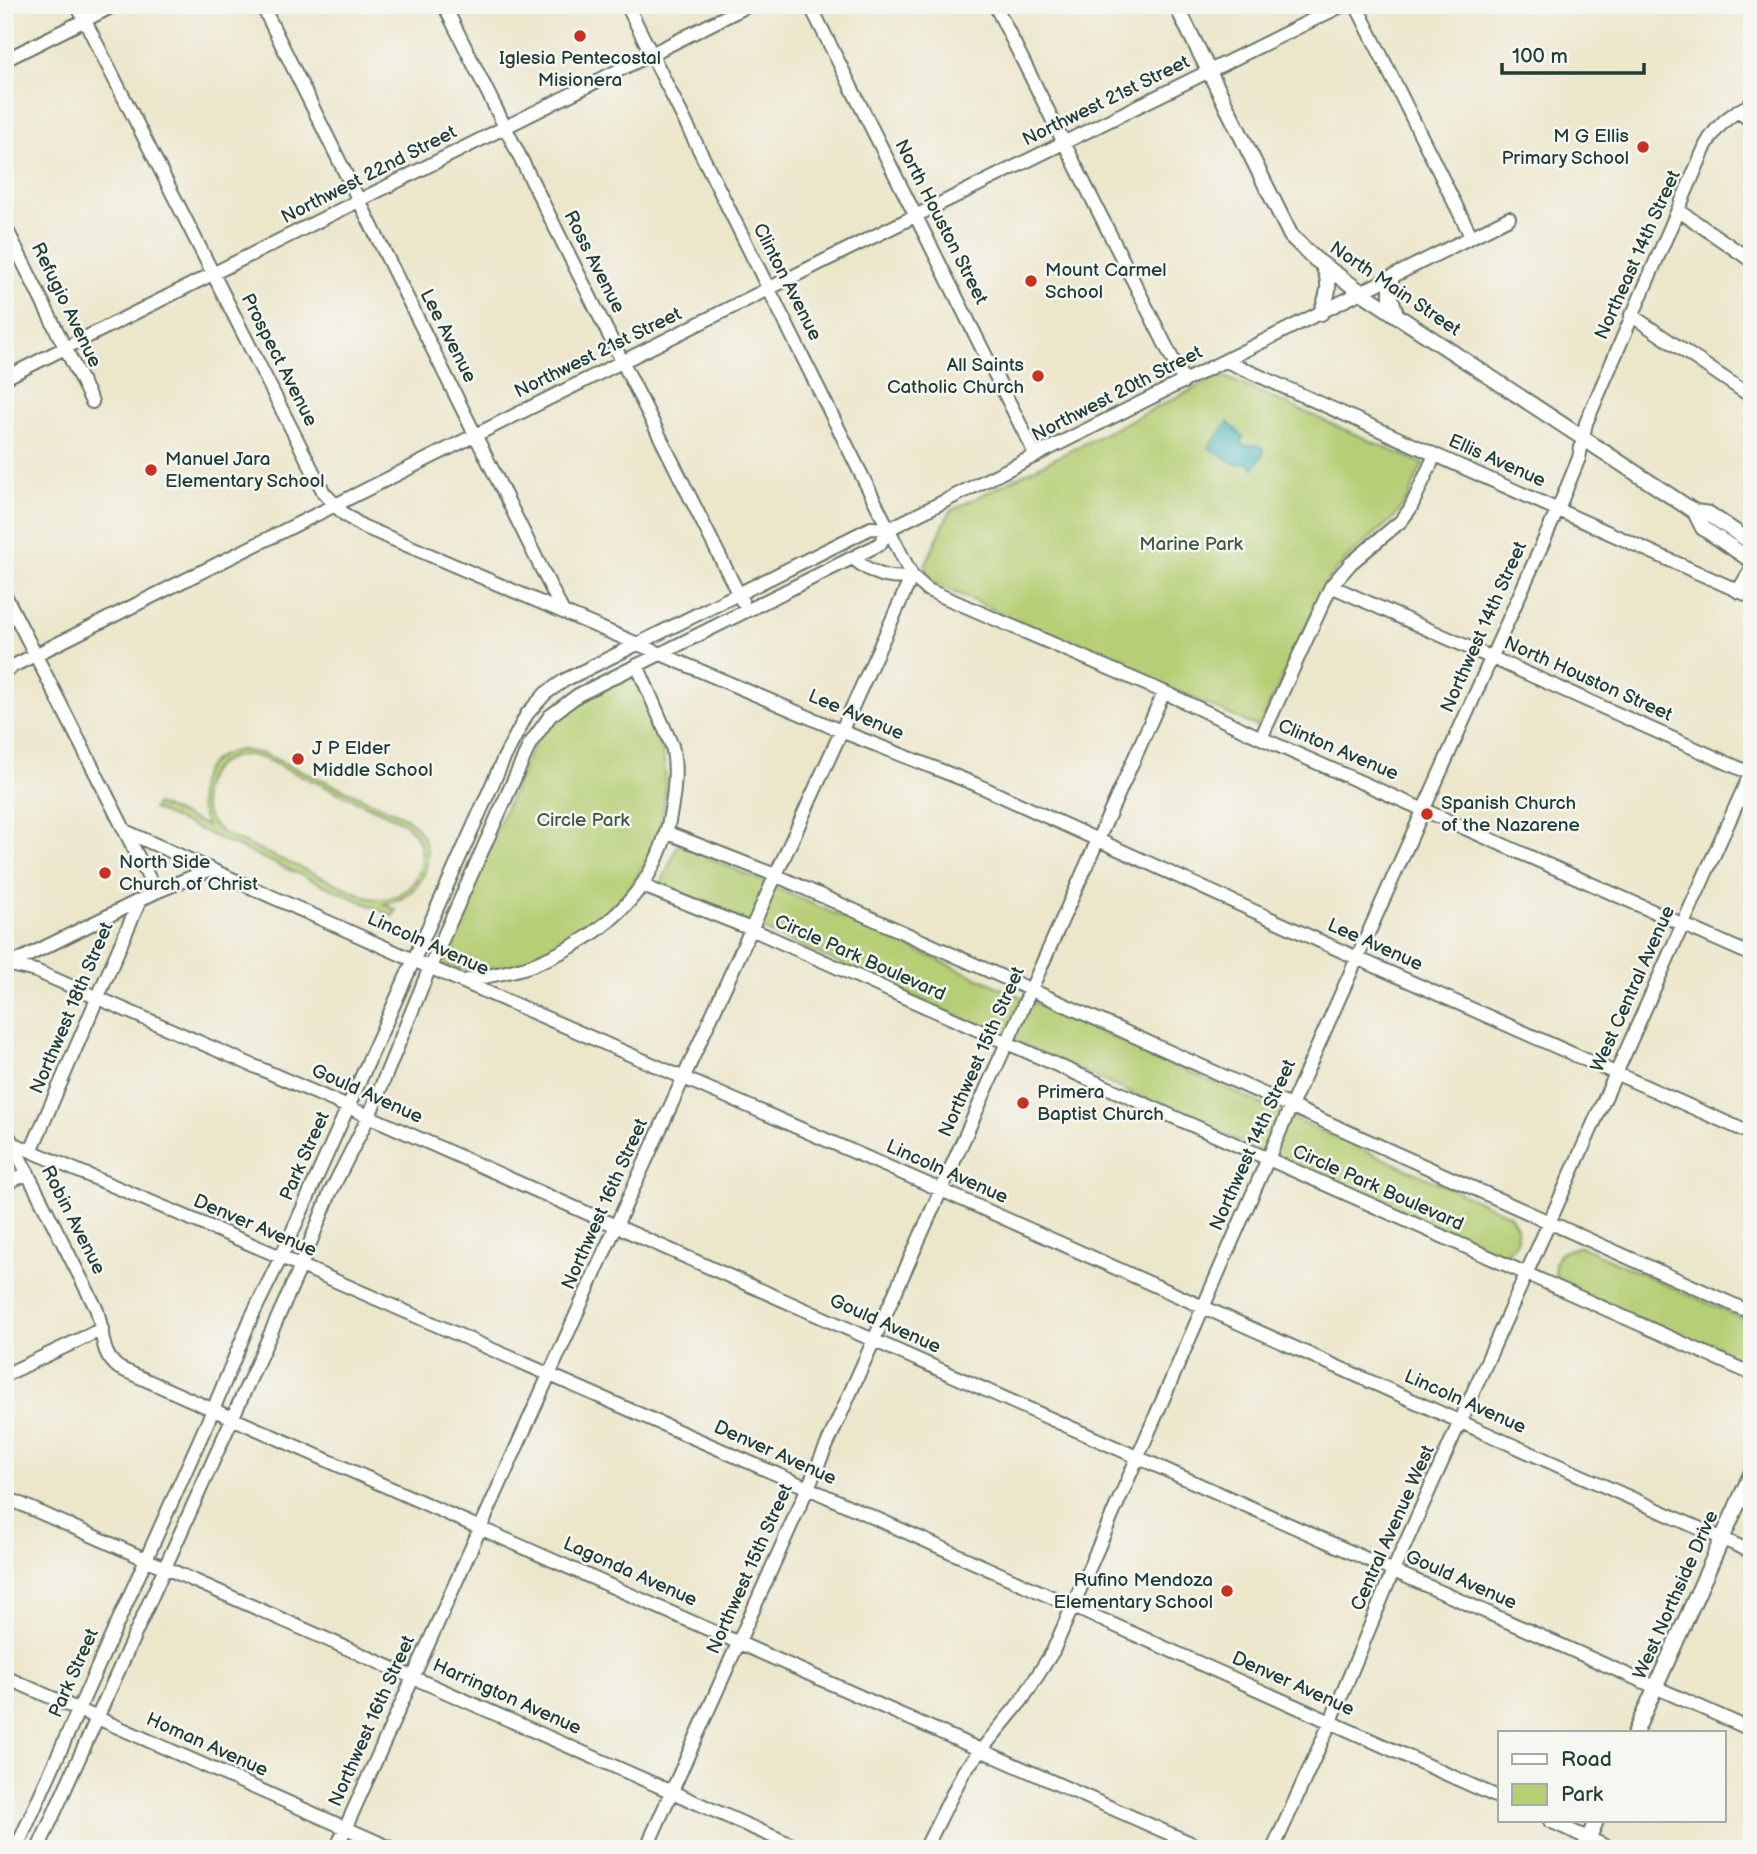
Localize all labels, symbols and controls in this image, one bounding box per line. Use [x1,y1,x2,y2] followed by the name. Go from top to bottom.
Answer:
[572,28,588,44] marker: Iglesia Pentecostal Misionera
[1502,32,1643,76] scale bar
[1512,44,1568,69] text: 100 m
[499,47,661,92] place label: Iglesia Pentecostal Misionera
[1019,50,1193,151] street label: Northwest 21st Street
[278,121,461,229] street label: Northwest 22nd Street
[1501,125,1629,170] place label: M G Ellis Primary School
[889,136,993,308] street label: North Houston Street
[1635,139,1651,155] marker: M G Ellis Primary School
[1590,167,1686,343] street label: Northeast 14th Street
[558,207,630,317] street label: Ross Avenue
[748,219,826,345] street label: Clinton Avenue
[1325,237,1465,341] street label: North Main Street
[26,239,106,371] street label: Refugio Avenue
[1045,259,1167,304] place label: Mount Carmel School
[1023,273,1039,289] marker: Mount Carmel School
[415,285,481,387] street label: Lee Avenue
[236,290,322,430] street label: Prospect Avenue
[511,302,685,403] street label: Northwest 21st Street
[1028,341,1206,447] street label: Northwest 20th Street
[887,354,1024,399] place label: All Saints Catholic Church
[1030,368,1046,384] marker: All Saints Catholic Church
[1445,429,1549,493] street label: Ellis Avenue
[165,448,324,493] place label: Manuel Jara Elementary School
[143,462,159,478] marker: Manuel Jara Elementary School
[1139,533,1244,556] park label: Marine Park
[1436,538,1532,716] street label: Northwest 14th Street
[1500,632,1676,727] street label: North Houston Street
[805,685,907,745] street label: Lee Avenue
[1274,714,1402,786] street label: Clinton Avenue
[312,737,433,782] place label: J P Elder Middle School
[290,751,306,767] marker: J P Elder Middle School
[1441,792,1580,837] place label: Spanish Church of the Nazarene
[1419,806,1435,822] marker: Spanish Church of the Nazarene
[536,809,630,832] park label: Circle Park
[119,851,258,896] place label: North Side Church of Christ
[97,865,113,881] marker: North Side Church of Christ
[1586,902,1680,1076] street label: West Central Avenue
[364,907,492,981] street label: Lincoln Avenue
[771,910,949,1006] street label: Circle Park Boulevard
[1324,914,1426,976] street label: Lee Avenue
[25,919,119,1097] street label: Northwest 18th Street
[934,963,1030,1141] street label: Northwest 15th Street
[1205,1056,1301,1234] street label: Northwest 14th Street
[308,1059,426,1129] street label: Gould Avenue
[1037,1081,1164,1126] place label: Primera Baptist Church
[1015,1095,1031,1111] marker: Primera Baptist Church
[275,1108,335,1204] street label: Park Street
[557,1115,653,1293] street label: Northwest 16th Street
[883,1135,1011,1209] street label: Lincoln Avenue
[1289,1140,1467,1236] street label: Circle Park Boulevard
[36,1162,110,1278] street label: Robin Avenue
[190,1190,320,1262] street label: Denver Avenue
[826,1289,944,1359] street label: Gould Avenue
[1401,1365,1529,1439] street label: Lincoln Avenue
[710,1416,840,1490] street label: Denver Avenue
[1346,1441,1440,1614] street label: Central Avenue West
[702,1480,798,1658] street label: Northwest 15th Street
[1628,1507,1724,1683] street label: West Northside Drive
[559,1532,701,1612] street label: Lagonda Avenue
[1402,1545,1520,1615] street label: Gould Avenue
[1054,1569,1213,1614] place label: Rufino Mendoza Elementary School
[1219,1583,1235,1599] marker: Rufino Mendoza Elementary School
[44,1625,104,1721] street label: Park Street
[324,1632,420,1810] street label: Northwest 16th Street
[1228,1647,1358,1721] street label: Denver Avenue
[429,1654,585,1740] street label: Harrington Avenue
[143,1708,271,1782] street label: Homan Avenue
[1498,1731,1726,1822] legend
[1561,1747,1612,1772] text: Road
[1561,1782,1604,1807] text: Park

